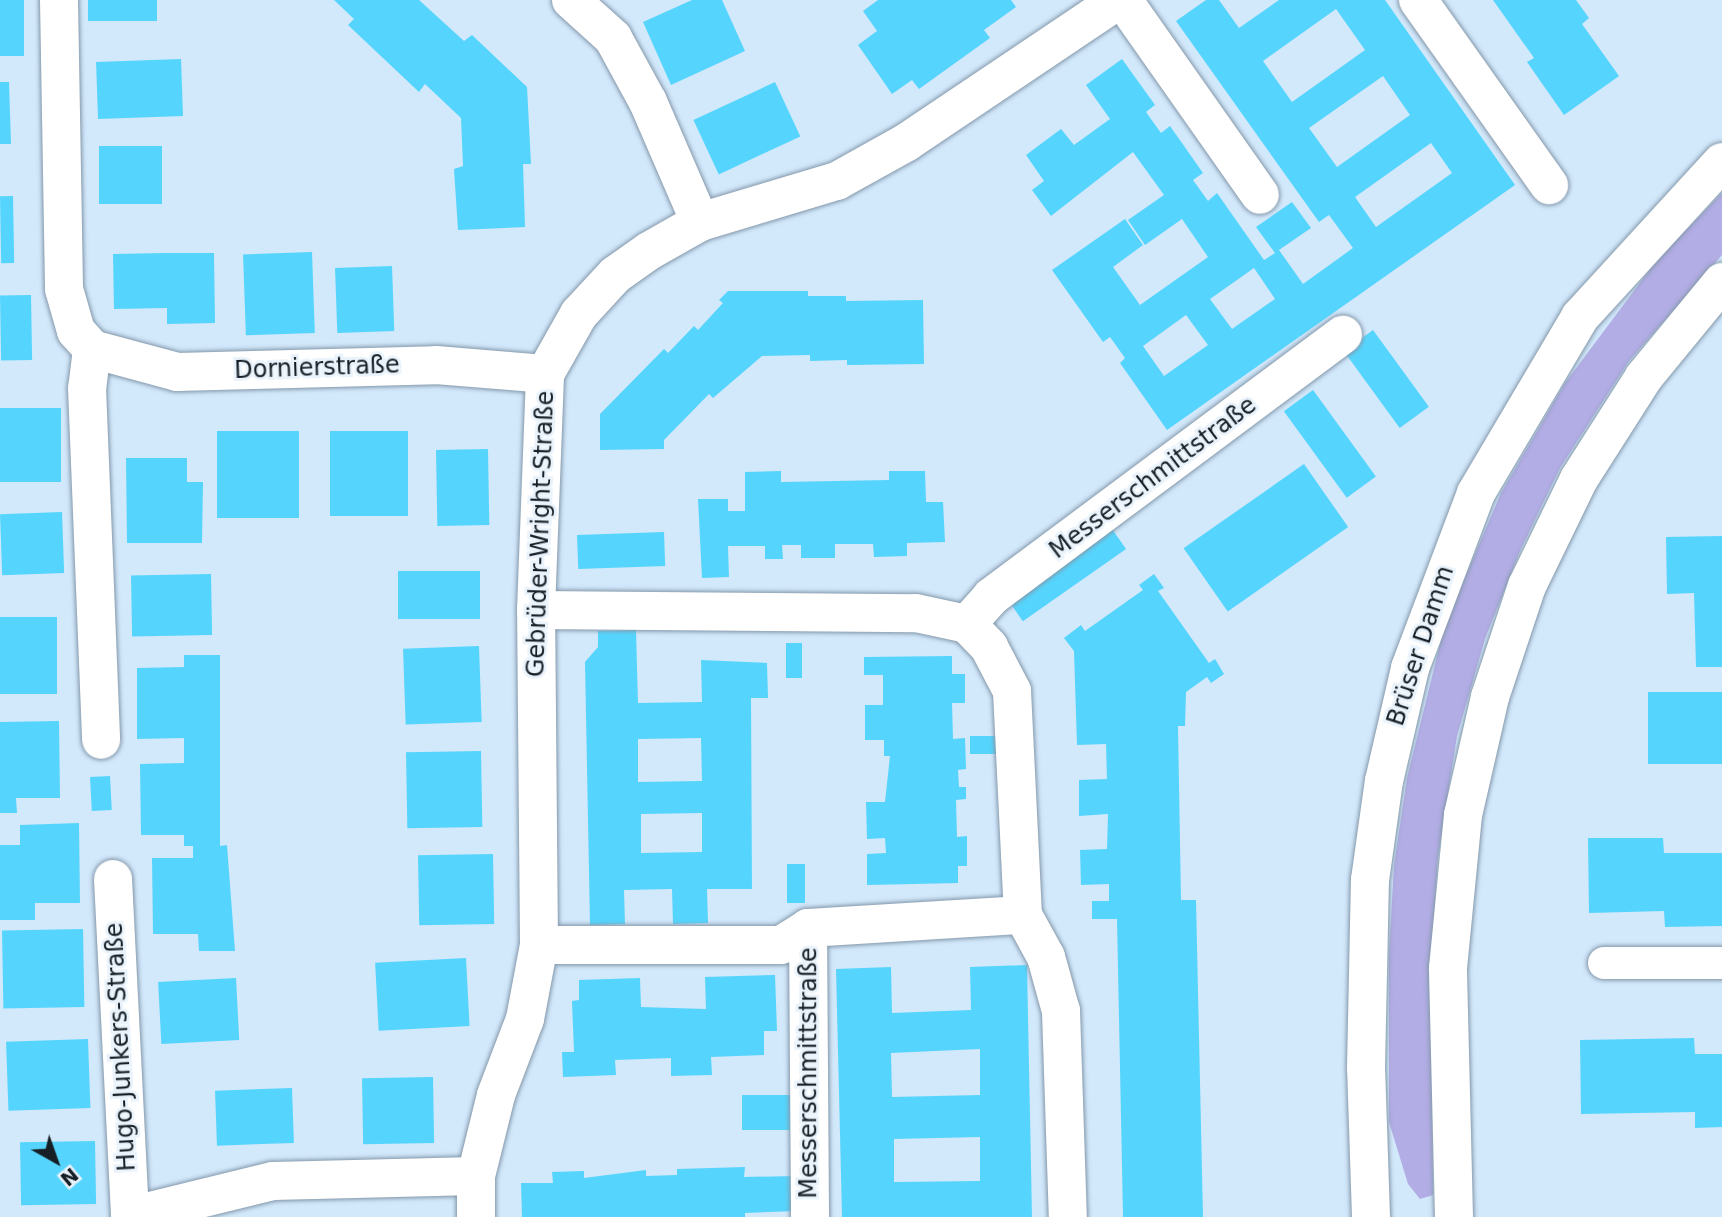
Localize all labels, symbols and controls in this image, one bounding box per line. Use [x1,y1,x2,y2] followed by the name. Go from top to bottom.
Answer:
[234,351,400,385] street label: Dornierstraße
[522,390,560,678] street label: Gebrüder-Wright-Straße
[1044,391,1262,565] street label: Messerschmittstraße
[1382,562,1460,730] street label: Brüser Damm
[100,922,142,1172] street label: Hugo-Junkers-Straße
[795,947,823,1199] street label: Messerschmittstraße
[21,1126,91,1196] north arrow
[56,1164,83,1191] text: N

